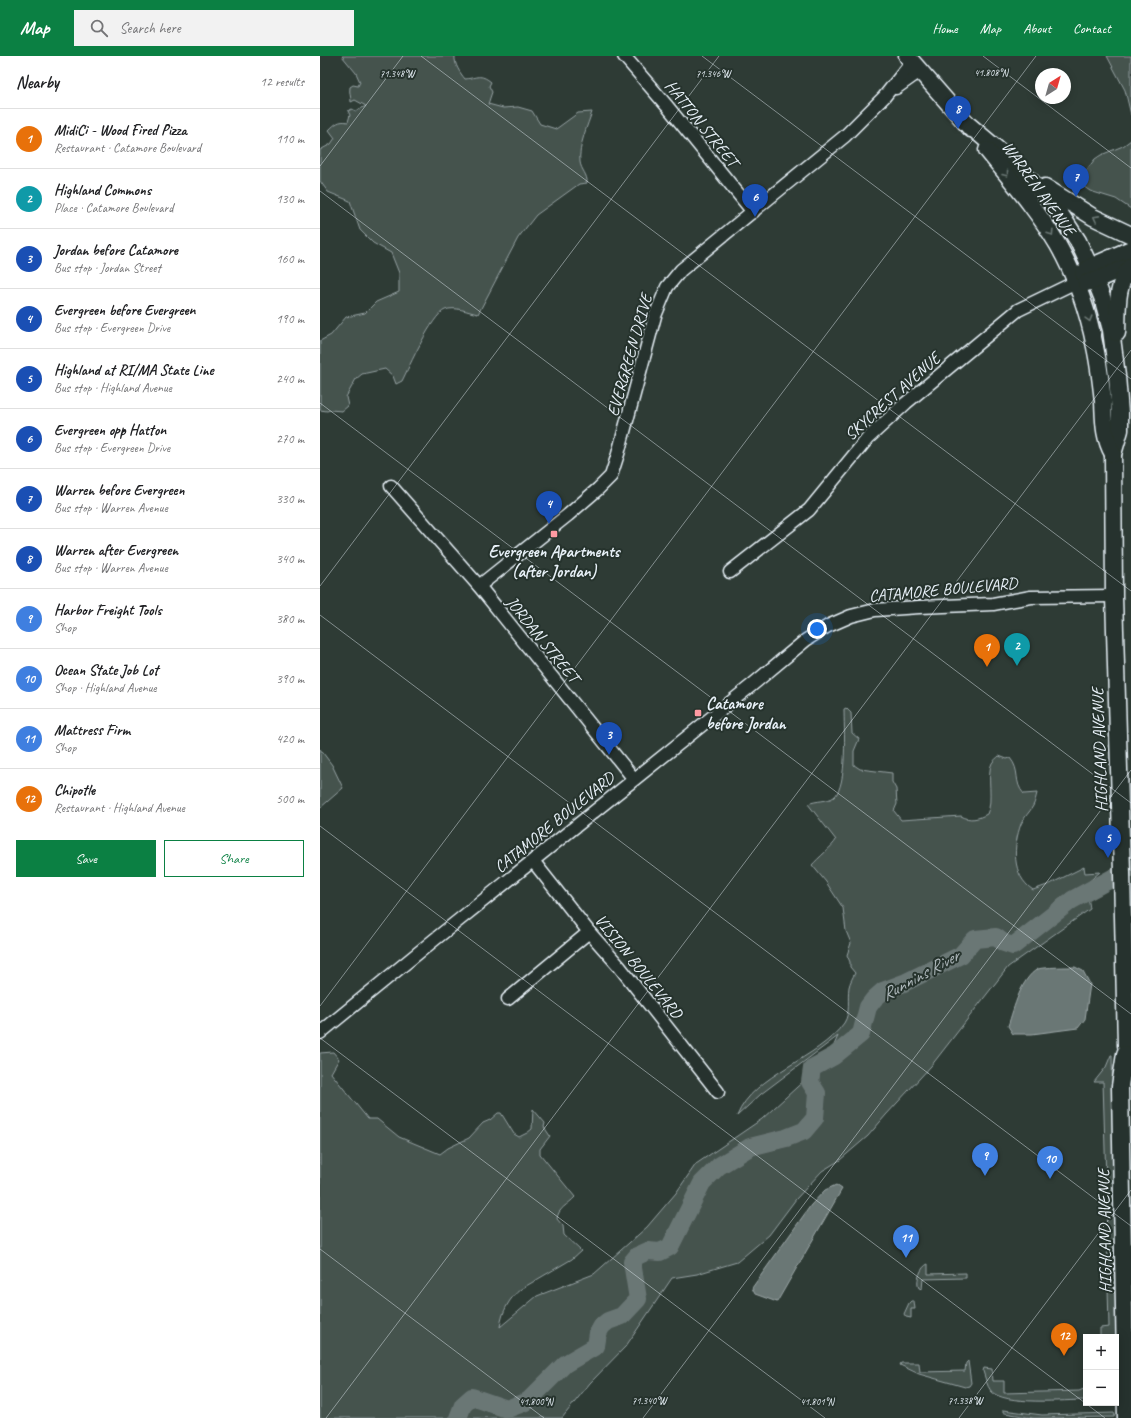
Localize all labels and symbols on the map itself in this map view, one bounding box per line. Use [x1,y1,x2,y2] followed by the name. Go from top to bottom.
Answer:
[974,66,1010,79] text: 41.808°N
[380,67,416,80] text: 71.348°W
[696,67,732,80] text: 71.346°W
[1035,68,1071,104] north arrow
[660,76,746,174] street label: HATTON STREET
[945,96,971,129] pin: 8
[997,137,1081,242] street label: WARREN AVENUE
[1063,164,1089,197] pin: 7
[1001,169,1008,176] one-way arrow
[742,184,768,217] pin: 6
[1092,216,1100,223] one-way arrow
[1046,229,1053,236] one-way arrow
[602,289,658,419] street label: EVERGREEN DRIVE
[1084,316,1092,322] one-way arrow
[840,346,947,445] street label: SKYCREST AVENUE
[536,491,562,524] pin: 4
[549,529,559,539] marker: Evergreen Apartments (after Jordan)
[488,541,622,582] place label: Evergreen Apartments (after Jordan)
[868,572,1020,606] street label: CATAMORE BOULEVARD
[501,591,586,690] street label: JORDAN STREET
[807,619,827,639] your location
[1004,633,1030,666] pin: 2
[974,634,1000,667] pin: 1
[1087,685,1112,813] street label: HIGHLAND AVENUE
[706,693,787,734] place label: Catamore before Jordan
[693,708,703,718] marker: Catamore before Jordan
[596,722,622,755] pin: 3
[490,766,620,877] street label: CATAMORE BOULEVARD
[1095,825,1121,858] pin: 5
[590,910,688,1024] street label: VISION BOULEVARD
[877,943,966,1005] water label: Runnins River
[972,1143,998,1176] pin: 9
[1037,1146,1063,1179] pin: 10
[1093,1166,1116,1293] street label: HIGHLAND AVENUE
[893,1225,919,1258] pin: 11
[1051,1323,1077,1356] pin: 12
[632,1394,668,1407] text: 71.340°W
[948,1394,984,1407] text: 71.338°W
[519,1395,555,1408] text: 41.800°N
[800,1395,836,1408] text: 41.801°N

